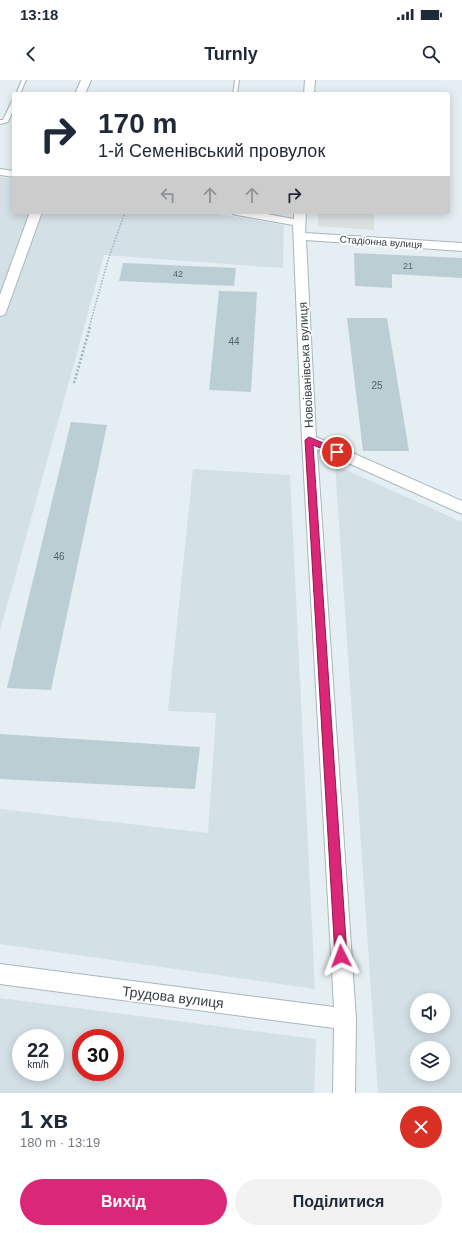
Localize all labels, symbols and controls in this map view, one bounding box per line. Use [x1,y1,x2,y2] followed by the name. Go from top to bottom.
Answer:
[20,6,58,23] text: 13:18
[20,43,42,65] icon: back
[420,43,442,65] icon: search
[204,44,258,64] text: Turnly
[32,108,84,160] icon: right
[98,108,177,139] text: 170 m
[98,141,325,161] text: 1-й Семенівський провулок
[157,184,179,206] icon: left
[199,184,221,206] icon: ahead
[241,184,263,206] icon: ahead
[283,184,305,206] icon: right
[339,234,423,250] street label: Стадіонна вулиця
[403,261,413,271] house number: 21
[173,269,183,279] house number: 42
[296,302,316,428] street label: Новоіванівська вулиця
[228,336,240,347] house number: 44
[371,380,383,391] house number: 25
[320,435,354,469] pin
[326,441,348,463] icon: arrive
[53,551,65,562] house number: 46
[320,935,362,977] position arrow
[121,983,225,1011] street label: Трудова вулиця
[410,993,450,1081] map controls
[410,993,450,1033] button: sound
[72,1029,124,1081] speed limit sign: 30
[27,1039,49,1061] text: 22
[410,1041,450,1081] button: layers
[27,1059,49,1070] text: km/h
[20,1106,68,1133] text: 1 хв
[400,1106,442,1148] button: close
[20,1135,100,1150] text: 180 m · 13:19
[20,1179,227,1225] button: Вихід
[235,1179,442,1225] button: Поділитися

